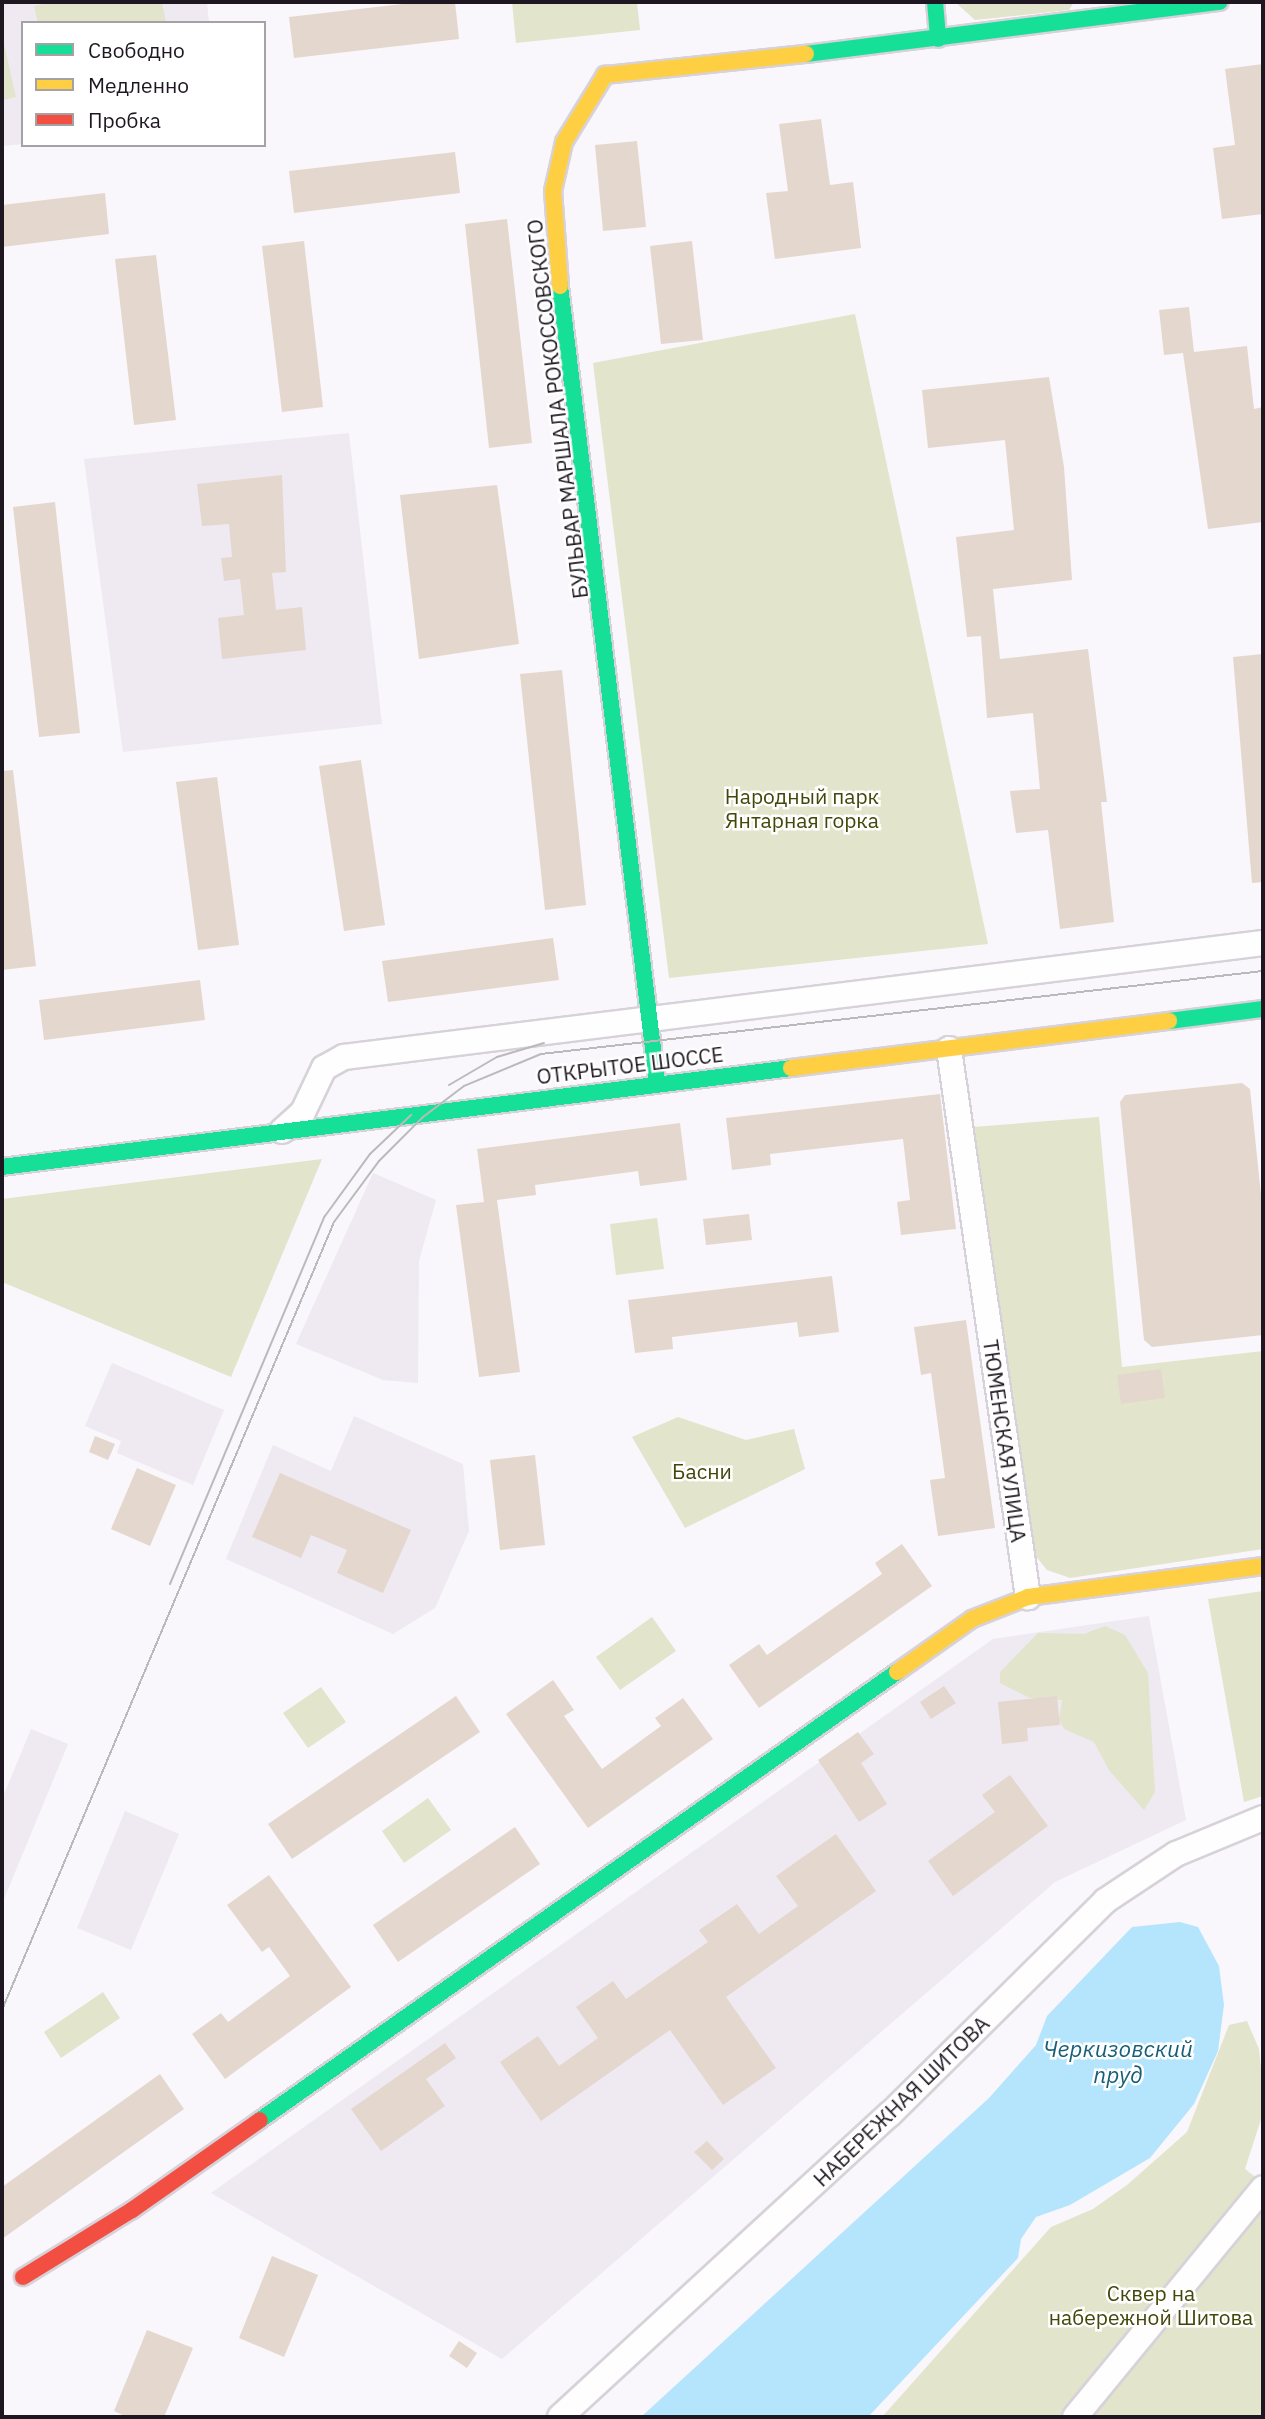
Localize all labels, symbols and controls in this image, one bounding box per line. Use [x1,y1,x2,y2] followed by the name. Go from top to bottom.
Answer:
[21,21,266,147] legend
[88,36,185,64] text: Свободно
[88,71,189,99] text: Медленно
[88,106,161,134] text: Пробка
[521,218,593,600] street label: БУЛЬВАР МАРШАЛА РОКОССОВСКОГО
[725,783,879,833] park label: Народный парк Янтарная горка
[535,1041,725,1089] street label: ОТКРЫТОЕ ШОССЕ
[978,1338,1032,1544] street label: ТЮМЕНСКАЯ УЛИЦА
[672,1458,732,1484] park label: Басни
[808,2010,994,2192] street label: НАБЕРЕЖНАЯ ШИТОВА
[1043,2034,1193,2088] water label: Черкизовский пруд
[1049,2280,1253,2330] park label: Сквер на набережной Шитова

